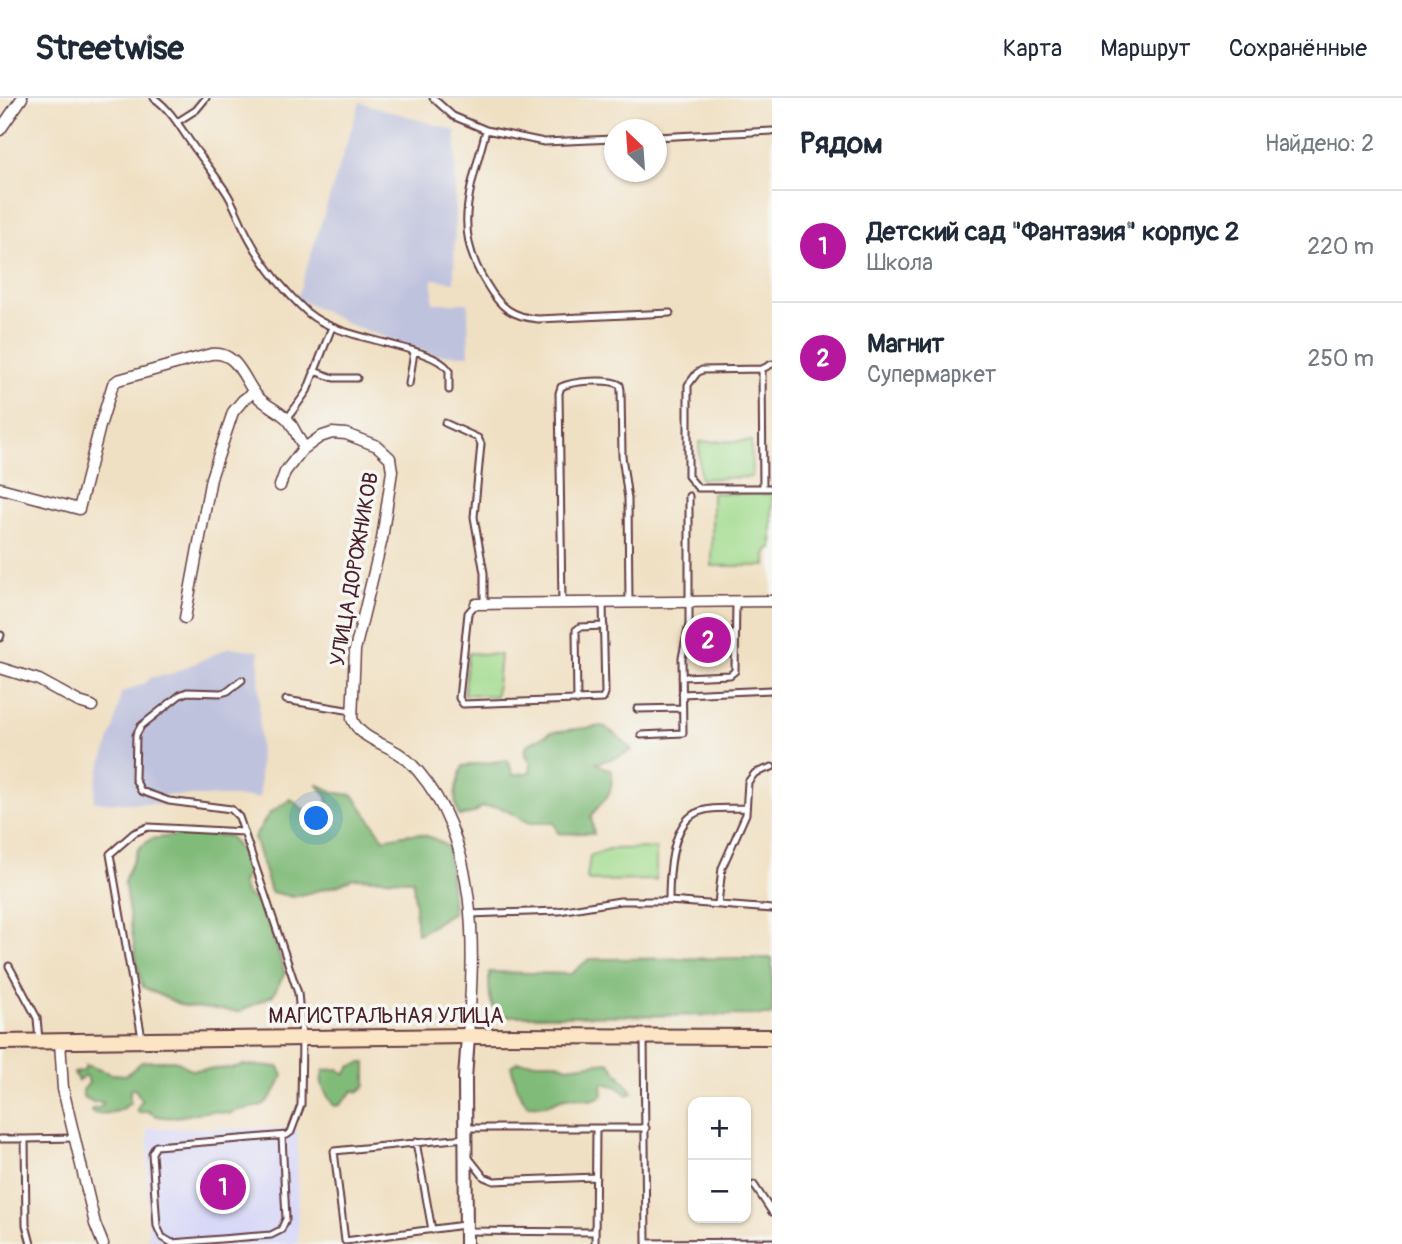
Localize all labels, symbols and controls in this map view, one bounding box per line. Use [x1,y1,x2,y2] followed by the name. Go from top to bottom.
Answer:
[35,28,184,69] text: Streetwise
[1003,34,1062,63] text: Карта
[1100,34,1191,63] text: Маршрут
[1229,34,1367,63] text: Сохранённые
[604,119,667,182] north arrow
[800,125,883,162] text: Рядом
[1265,129,1374,158] text: Найдено: 2
[867,216,1239,248] text: Детский сад "Фантазия" корпус 2
[819,232,828,261] text: 1
[1307,232,1374,261] text: 220 m
[867,248,933,277] text: Школа
[867,328,944,360] text: Магнит
[817,344,829,373] text: 2
[1308,344,1374,373] text: 250 m
[867,360,996,389] text: Супермаркет
[324,470,385,668] street label: УЛИЦА ДОРОЖНИКОВ
[685,614,731,666] pin: 2
[299,801,333,835] your location
[268,1003,504,1030] street label: МАГИСТРАЛЬНАЯ УЛИЦА
[688,1097,751,1223] map controls
[688,1097,751,1160] button: +
[688,1160,751,1223] button: −
[200,1161,246,1213] pin: 1

